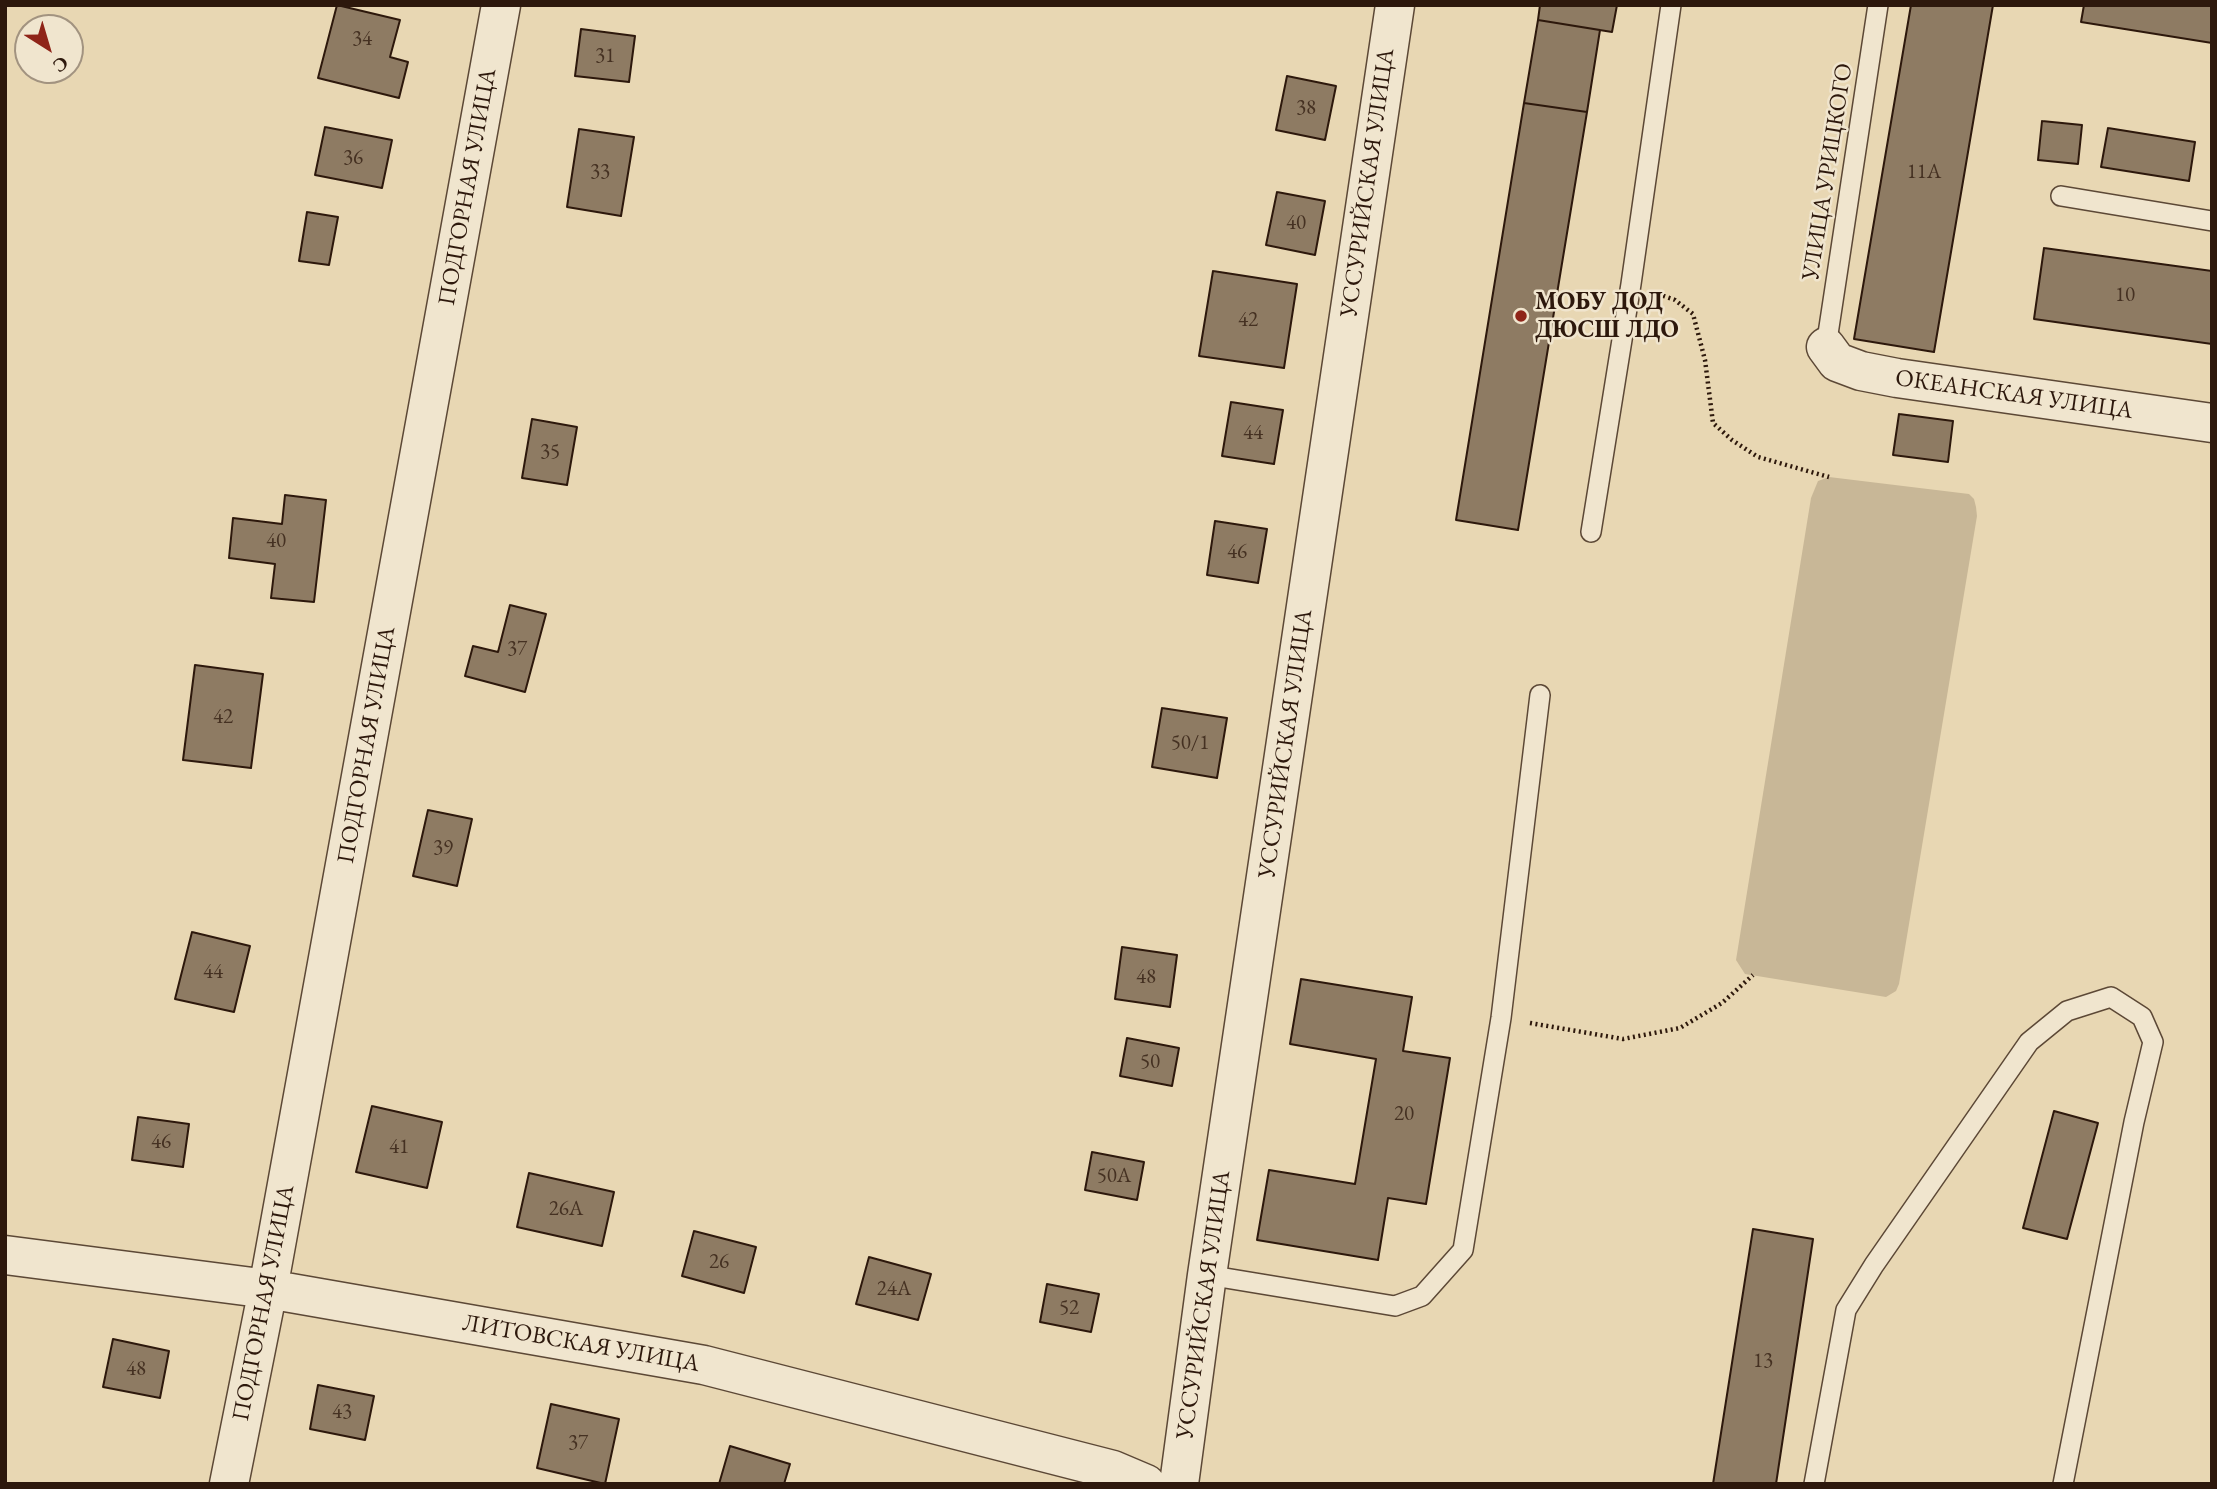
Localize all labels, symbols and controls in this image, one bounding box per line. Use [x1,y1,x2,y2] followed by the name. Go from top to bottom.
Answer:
[14,14,84,84] north arrow
[352,26,372,52] house number: 34
[595,43,615,69] house number: 31
[1335,47,1401,319] street label: УССУРИЙСКАЯ УЛИЦА
[48,51,74,79] text: С
[1797,61,1859,283] street label: УЛИЦА УРИЦКОГО
[433,66,503,308] street label: ПОДГОРНАЯ УЛИЦА
[1296,95,1316,121] house number: 38
[343,145,363,171] house number: 36
[590,159,610,185] house number: 33
[1907,159,1941,185] house number: 11А
[1286,210,1306,236] house number: 40
[2115,282,2135,308] house number: 10
[1535,288,1679,344] place label: МОБУ ДОД ДЮСШ ЛДО
[1238,307,1258,333] house number: 42
[1513,308,1529,324] marker: МОБУ ДОД ДЮСШ ЛДО
[1893,364,2135,426] street label: ОКЕАНСКАЯ УЛИЦА
[1243,420,1263,446] house number: 44
[540,439,560,465] house number: 35
[266,528,286,554] house number: 40
[1227,539,1247,565] house number: 46
[1253,608,1319,880] street label: УССУРИЙСКАЯ УЛИЦА
[332,624,402,866] street label: ПОДГОРНАЯ УЛИЦА
[507,636,527,662] house number: 37
[213,704,233,730] house number: 42
[1171,730,1209,756] house number: 50/1
[433,835,453,861] house number: 39
[203,959,223,985] house number: 44
[1136,964,1156,990] house number: 48
[1140,1049,1160,1075] house number: 50
[1394,1101,1414,1127] house number: 20
[151,1129,171,1155] house number: 46
[389,1134,409,1160] house number: 41
[1097,1163,1131,1189] house number: 50А
[1171,1169,1237,1441] street label: УССУРИЙСКАЯ УЛИЦА
[227,1182,301,1424] street label: ПОДГОРНАЯ УЛИЦА
[549,1196,583,1222] house number: 26А
[709,1249,729,1275] house number: 26
[877,1276,911,1302] house number: 24А
[1059,1295,1079,1321] house number: 52
[460,1309,702,1379] street label: ЛИТОВСКАЯ УЛИЦА
[1753,1348,1773,1374] house number: 13
[126,1356,146,1382] house number: 48
[332,1399,352,1425] house number: 43
[568,1430,588,1456] house number: 37

